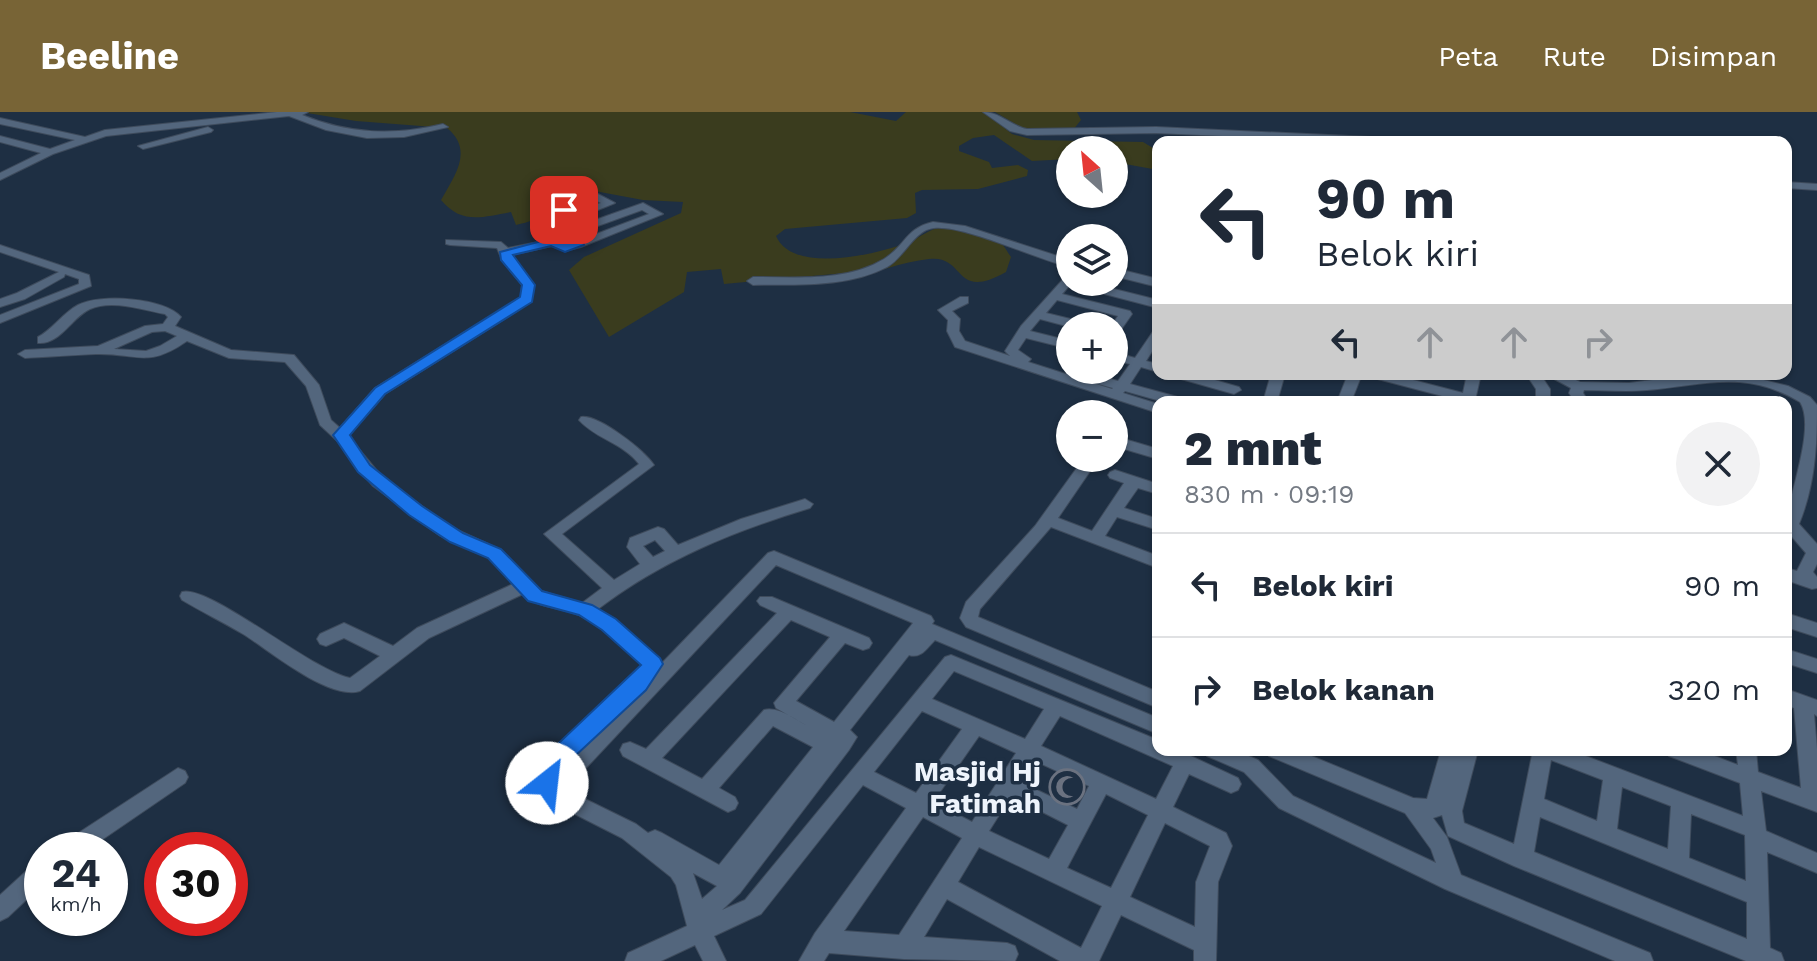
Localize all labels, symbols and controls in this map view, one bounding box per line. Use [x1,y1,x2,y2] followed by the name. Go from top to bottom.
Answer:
[40,34,179,78] text: Beeline
[1438,40,1498,73] text: Peta
[1542,40,1606,73] text: Rute
[1650,40,1777,73] text: Disimpan
[1056,136,1128,208] north arrow
[1056,136,1128,472] map controls
[1316,166,1455,232] text: 90 m
[1184,168,1288,272] icon: left
[530,176,598,244] pin
[542,188,586,232] icon: arrive
[1056,224,1128,296] button: layers
[1316,233,1479,275] text: Belok kiri
[1056,312,1128,384] button: +
[1324,320,1368,364] icon: left
[1408,320,1452,364] icon: ahead
[1492,320,1536,364] icon: ahead
[1576,320,1620,364] icon: right
[1056,400,1128,472] button: −
[1184,420,1322,477] text: 2 mnt
[1676,422,1760,506] button: close
[1184,479,1354,509] text: 830 m · 09:19
[1184,563,1228,607] icon: left
[1252,568,1394,603] text: Belok kiri
[1684,568,1760,603] text: 90 m
[1184,667,1228,711] icon: right
[1252,672,1435,707] text: Belok kanan
[1668,672,1760,707] text: 320 m
[505,741,589,825] position arrow
[914,755,1041,820] place label: Masjid Hj Fatimah
[1048,768,1086,806] mosque icon: Masjid Hj Fatimah
[144,832,248,936] speed limit sign: 30
[51,850,101,897] text: 24
[50,892,102,916] text: km/h

